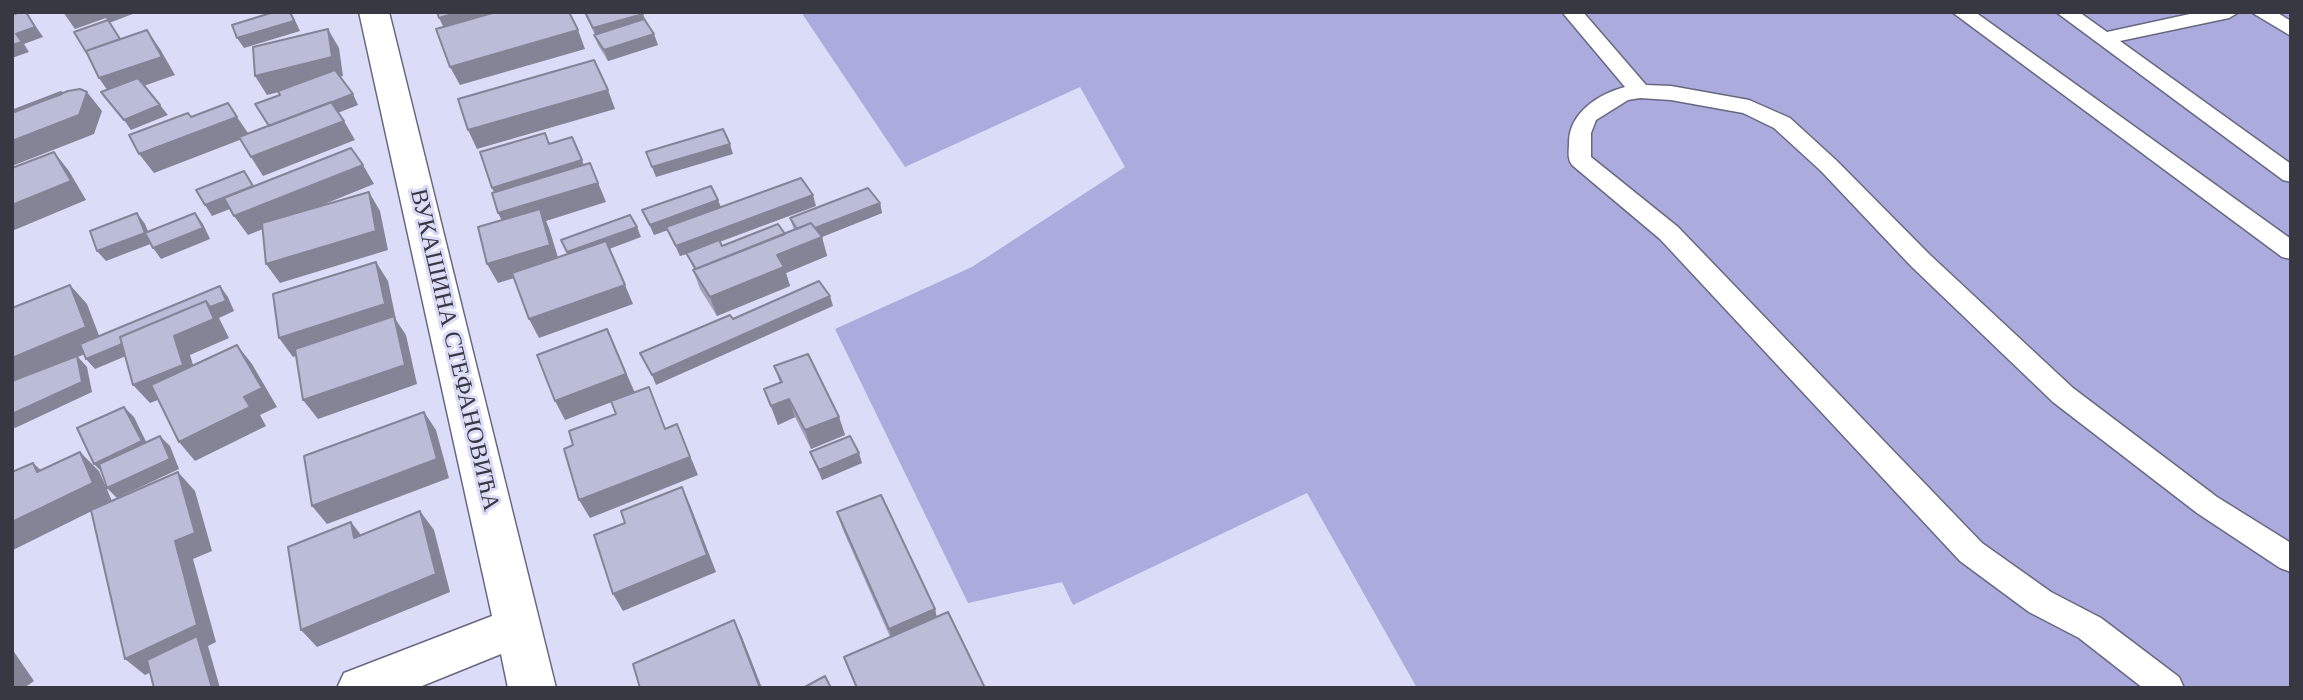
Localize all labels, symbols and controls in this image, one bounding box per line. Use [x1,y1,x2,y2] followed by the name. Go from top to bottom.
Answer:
[403,186,505,514] street label: ВУКАШИНА СТЕФАНОВИЋА

